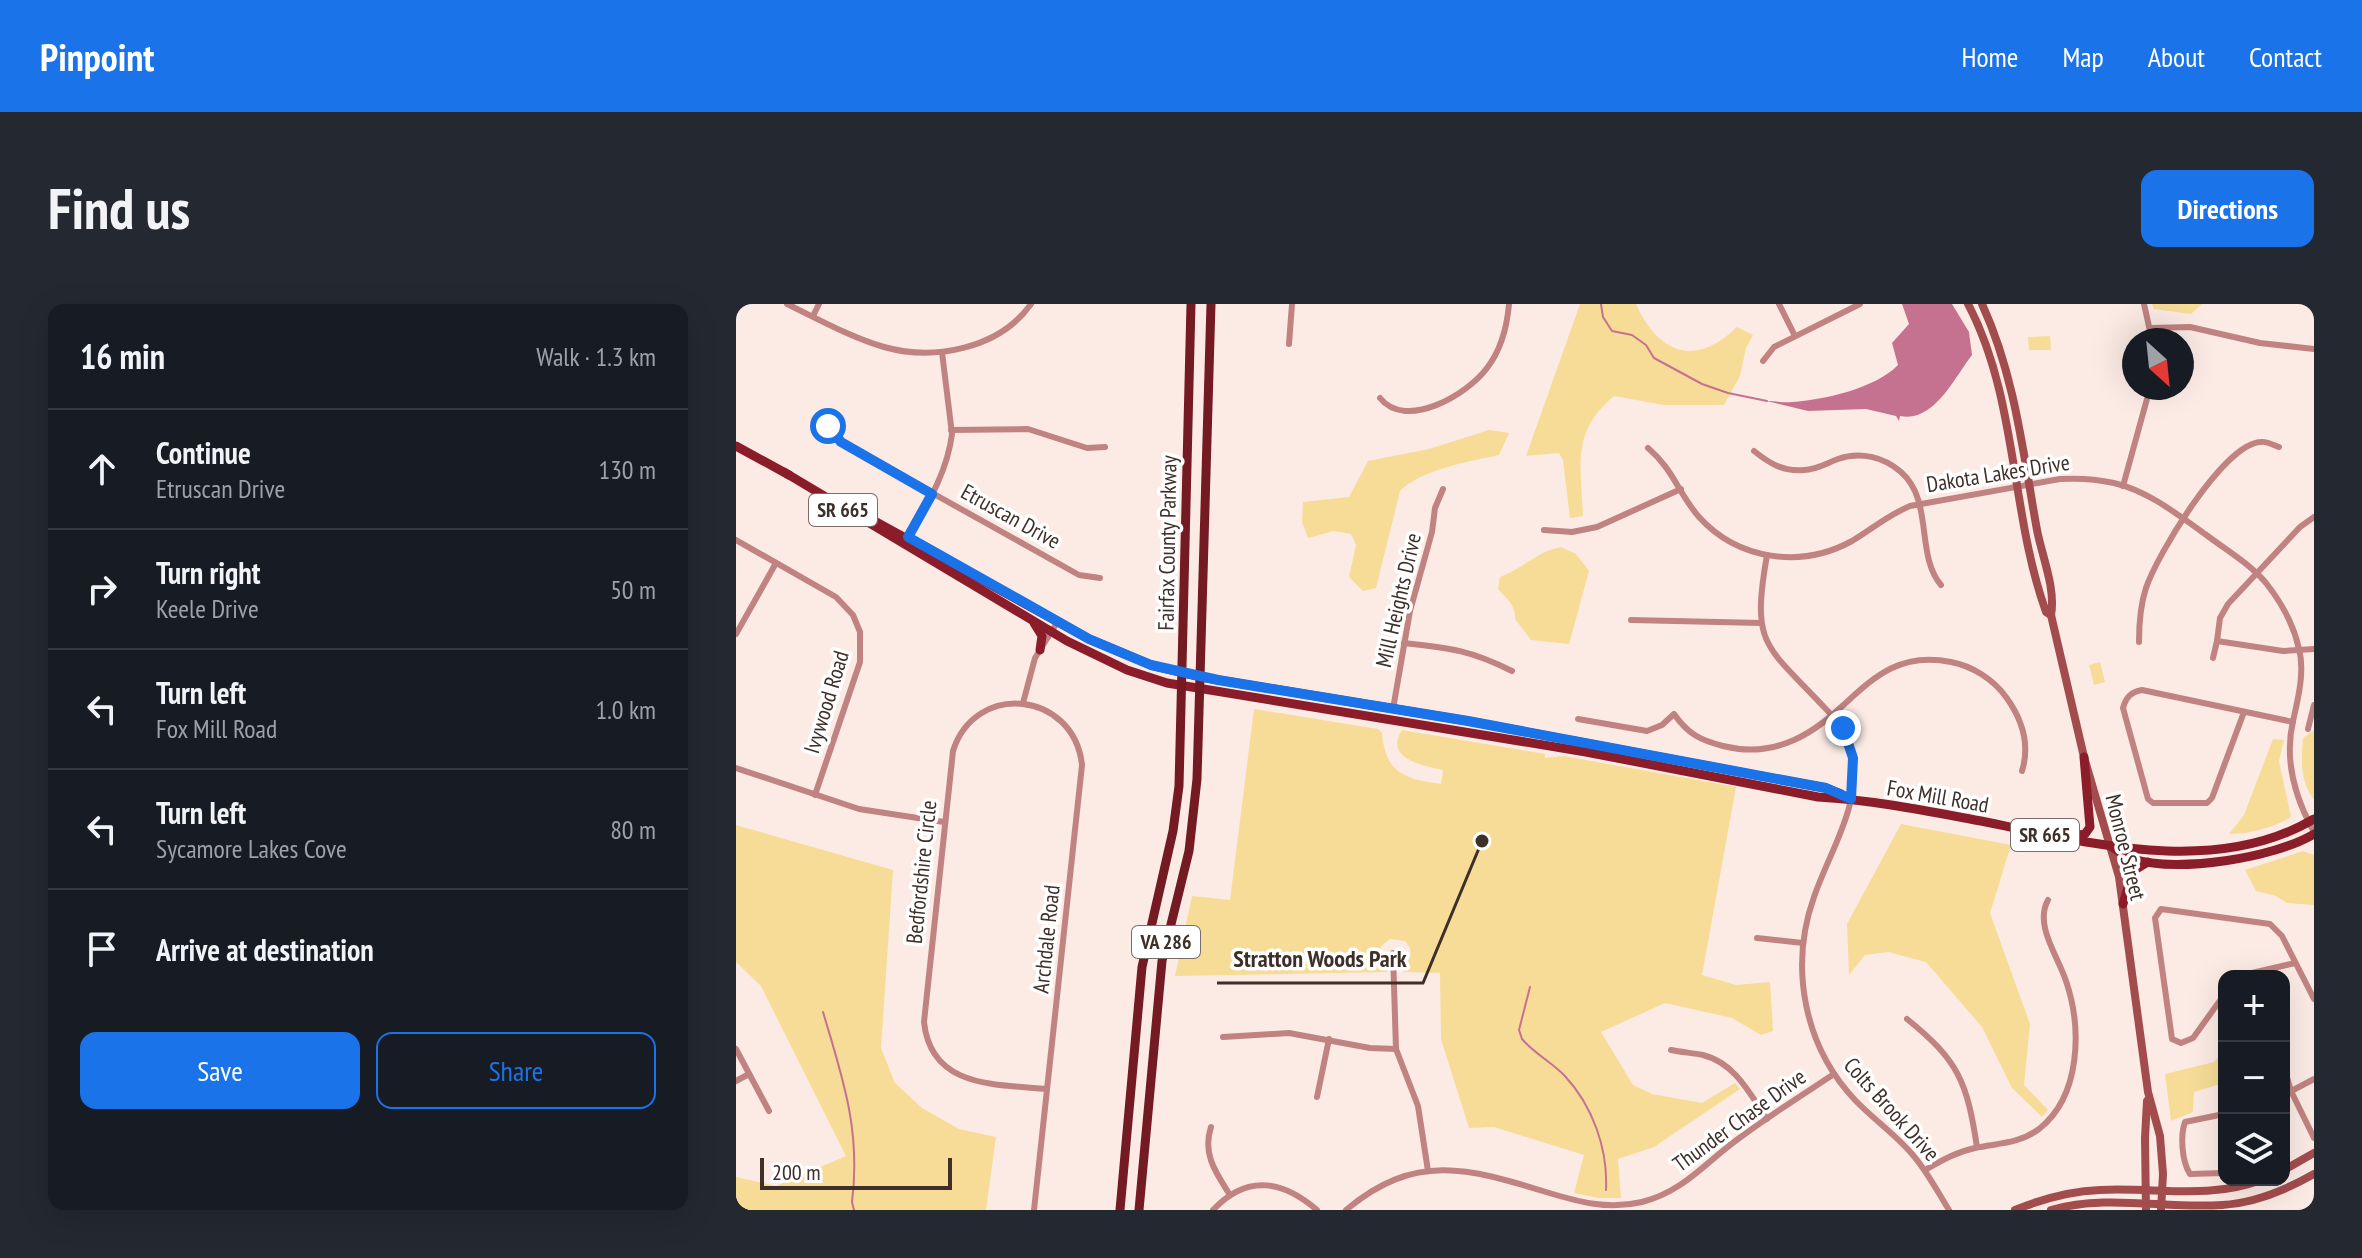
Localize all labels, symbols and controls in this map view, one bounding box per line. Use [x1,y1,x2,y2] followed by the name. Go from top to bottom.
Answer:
[40,32,154,81] text: Pinpoint
[1962,38,2018,75] text: Home
[2062,38,2104,75] text: Map
[2148,38,2205,75] text: About
[2249,38,2322,75] text: Contact
[2141,170,2314,247] button: Directions
[48,172,190,244] text: Find us
[2122,328,2194,400] north arrow
[80,334,165,378] text: 16 min
[536,340,656,373] text: Walk · 1.3 km
[810,408,846,444] route start
[156,433,251,472] text: Continue
[80,447,124,491] icon: ahead
[1924,448,2072,498] street label: Dakota Lakes Drive
[598,453,656,486] text: 130 m
[1151,454,1183,631] street label: Fairfax County Parkway
[156,472,285,505] text: Etruscan Drive
[956,477,1066,555] street label: Etruscan Drive
[809,494,877,526] road number: SR 665
[1369,530,1427,670] street label: Mill Heights Drive
[156,553,260,592] text: Turn right
[80,567,124,611] icon: right
[610,573,656,606] text: 50 m
[156,592,259,625] text: Keele Drive
[797,647,855,757] street label: Ivywood Road
[156,673,246,712] text: Turn left
[80,687,124,731] icon: left
[595,693,656,726] text: 1.0 km
[1825,710,1861,746] route end
[156,712,277,745] text: Fox Mill Road
[1885,773,1991,819] street label: Fox Mill Road
[2099,791,2153,903] street label: Monroe Street
[156,793,246,832] text: Turn left
[900,799,942,945] street label: Bedfordshire Circle
[80,807,124,851] icon: left
[610,813,656,846] text: 80 m
[2011,819,2079,851] road number: SR 665
[156,832,347,865] text: Sycamore Lakes Cove
[1026,883,1066,995] street label: Archdale Road
[1132,926,1200,958] road number: VA 286
[80,927,124,971] icon: arrive
[156,930,374,969] text: Arrive at destination
[1217,935,1423,983] callout: Stratton Woods Park
[1233,943,1407,974] text: Stratton Woods Park
[2218,970,2290,1186] map controls
[2218,970,2290,1042] button: +
[80,1032,360,1109] button: Save
[376,1032,656,1109] button: Share
[2218,1042,2290,1114] button: −
[1838,1051,1946,1167] street label: Colts Brook Drive
[1667,1062,1811,1178] street label: Thunder Chase Drive
[2218,1114,2290,1186] button: layers
[760,1154,952,1190] scale bar
[772,1158,821,1186] text: 200 m

